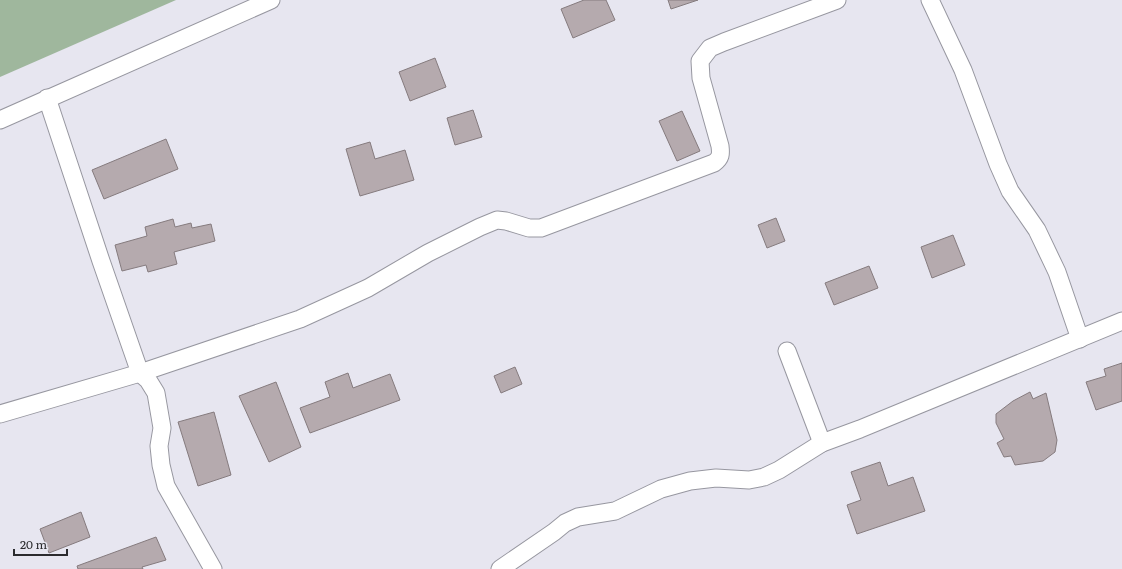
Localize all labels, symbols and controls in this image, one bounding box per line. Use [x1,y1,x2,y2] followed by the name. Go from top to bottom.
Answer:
[14,531,67,557] scale bar
[20,535,47,553] text: 20 m

